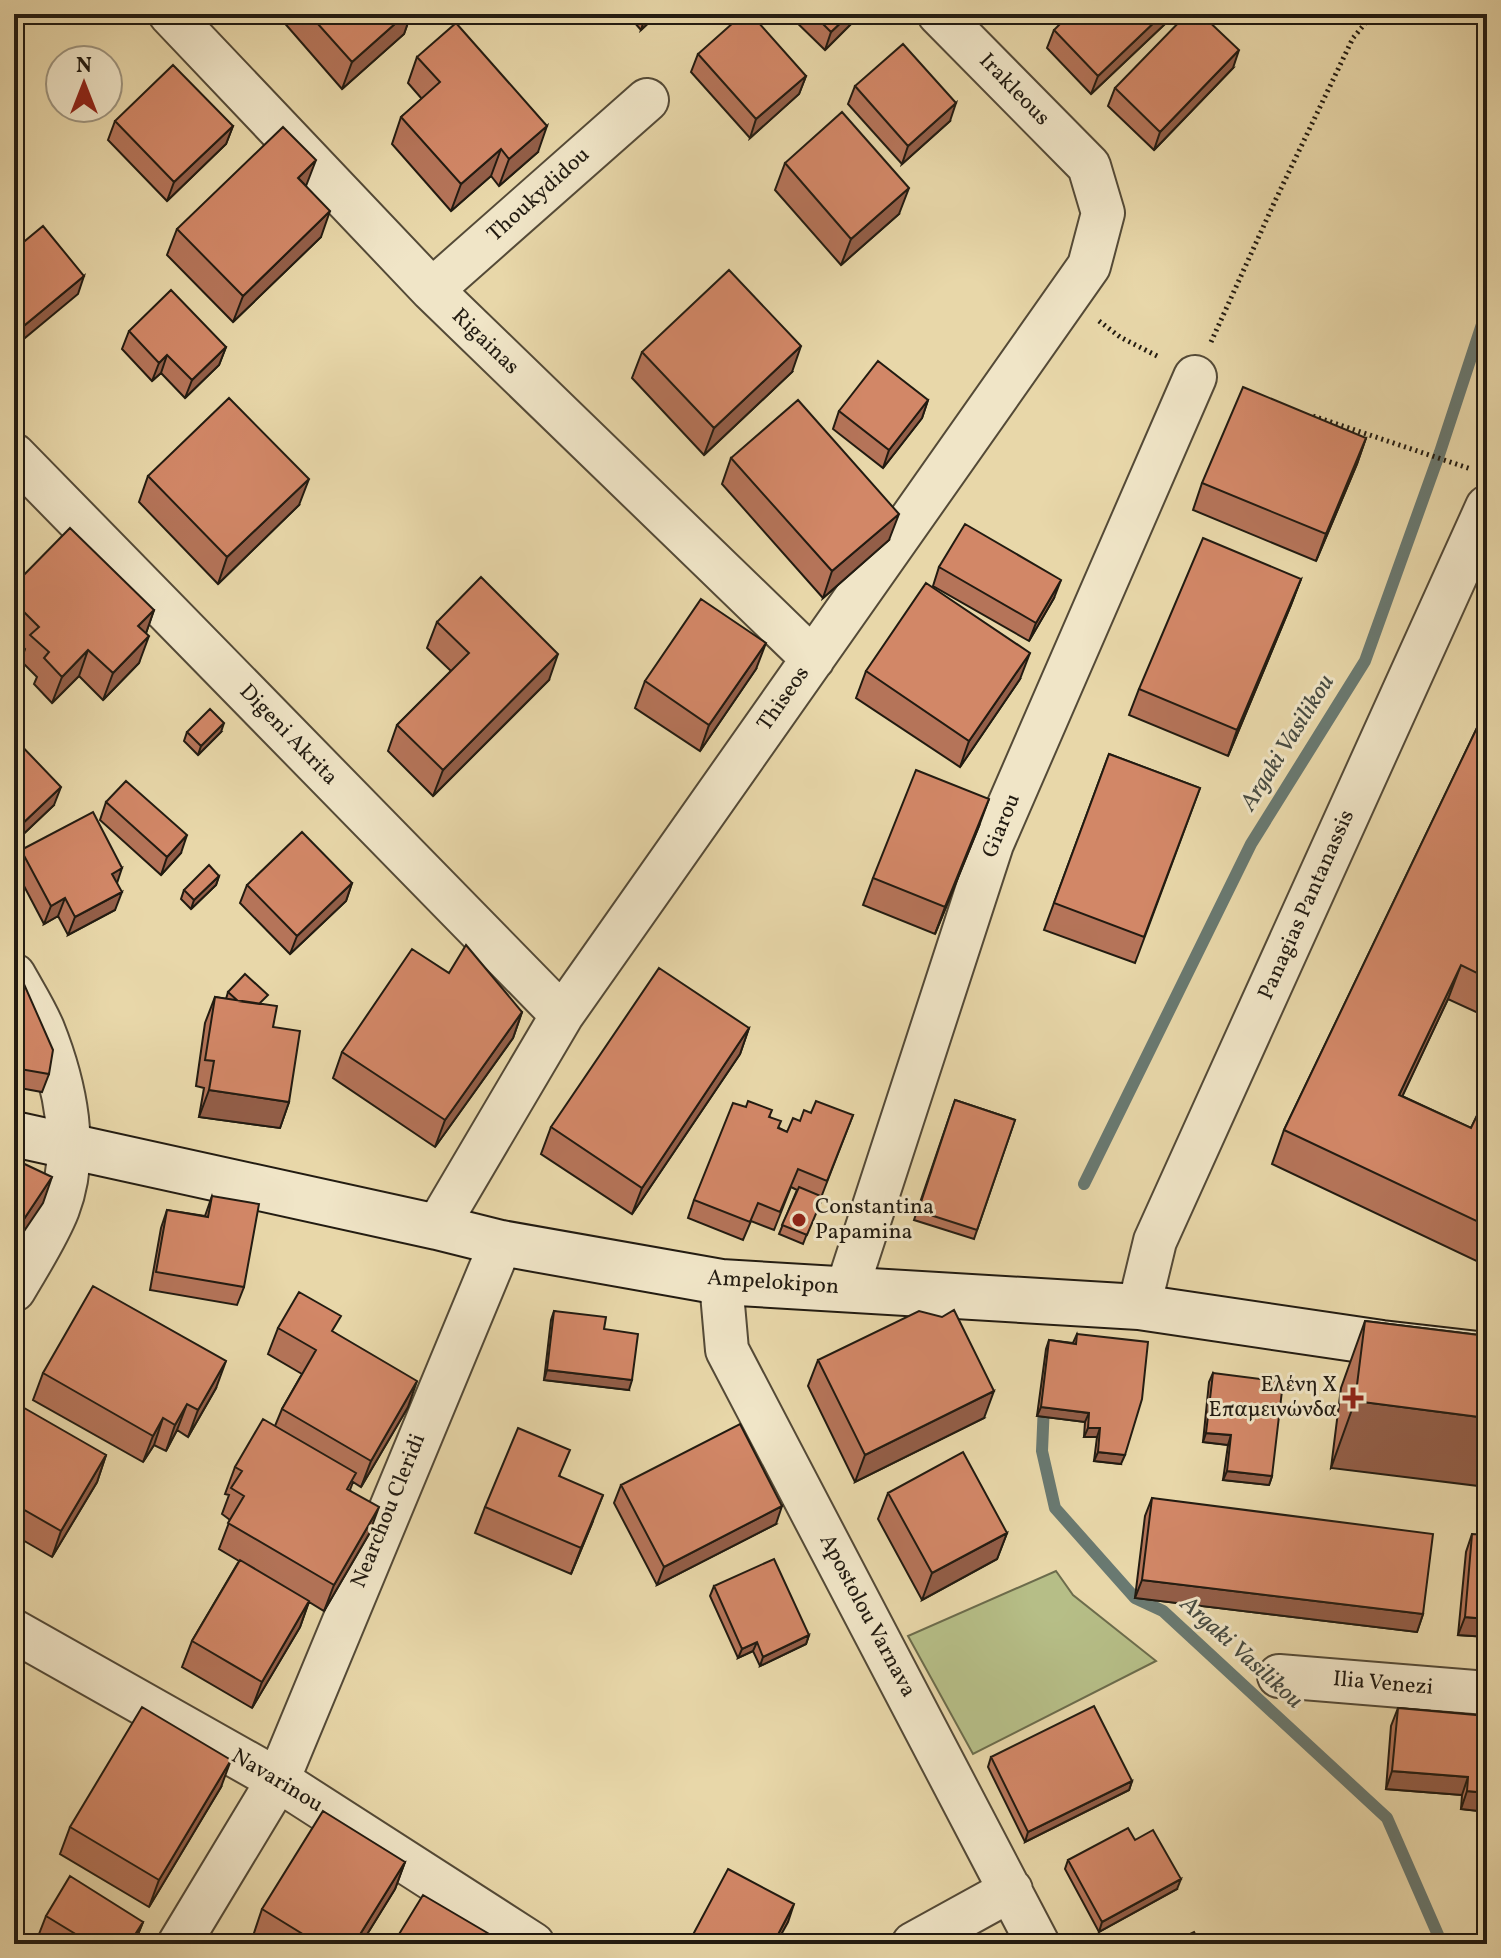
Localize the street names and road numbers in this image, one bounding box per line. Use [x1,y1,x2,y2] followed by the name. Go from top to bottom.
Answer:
[971,47,1057,133] street label: Irakleous
[481,140,597,250] street label: Thoukydidou
[444,302,526,382] street label: Rigainas
[750,660,818,738] street label: Thiseos
[232,677,345,793] street label: Digeni Akrita
[975,789,1029,863] street label: Giarou
[1251,805,1363,1005] street label: Panagias Pantanassis
[706,1263,840,1303] street label: Ampelokipon
[344,1429,434,1593] street label: Nearchou Cleridi
[811,1529,923,1703] street label: Apostolou Varnava
[1332,1664,1434,1704] street label: Ilia Venezi
[225,1741,329,1821] street label: Navarinou

